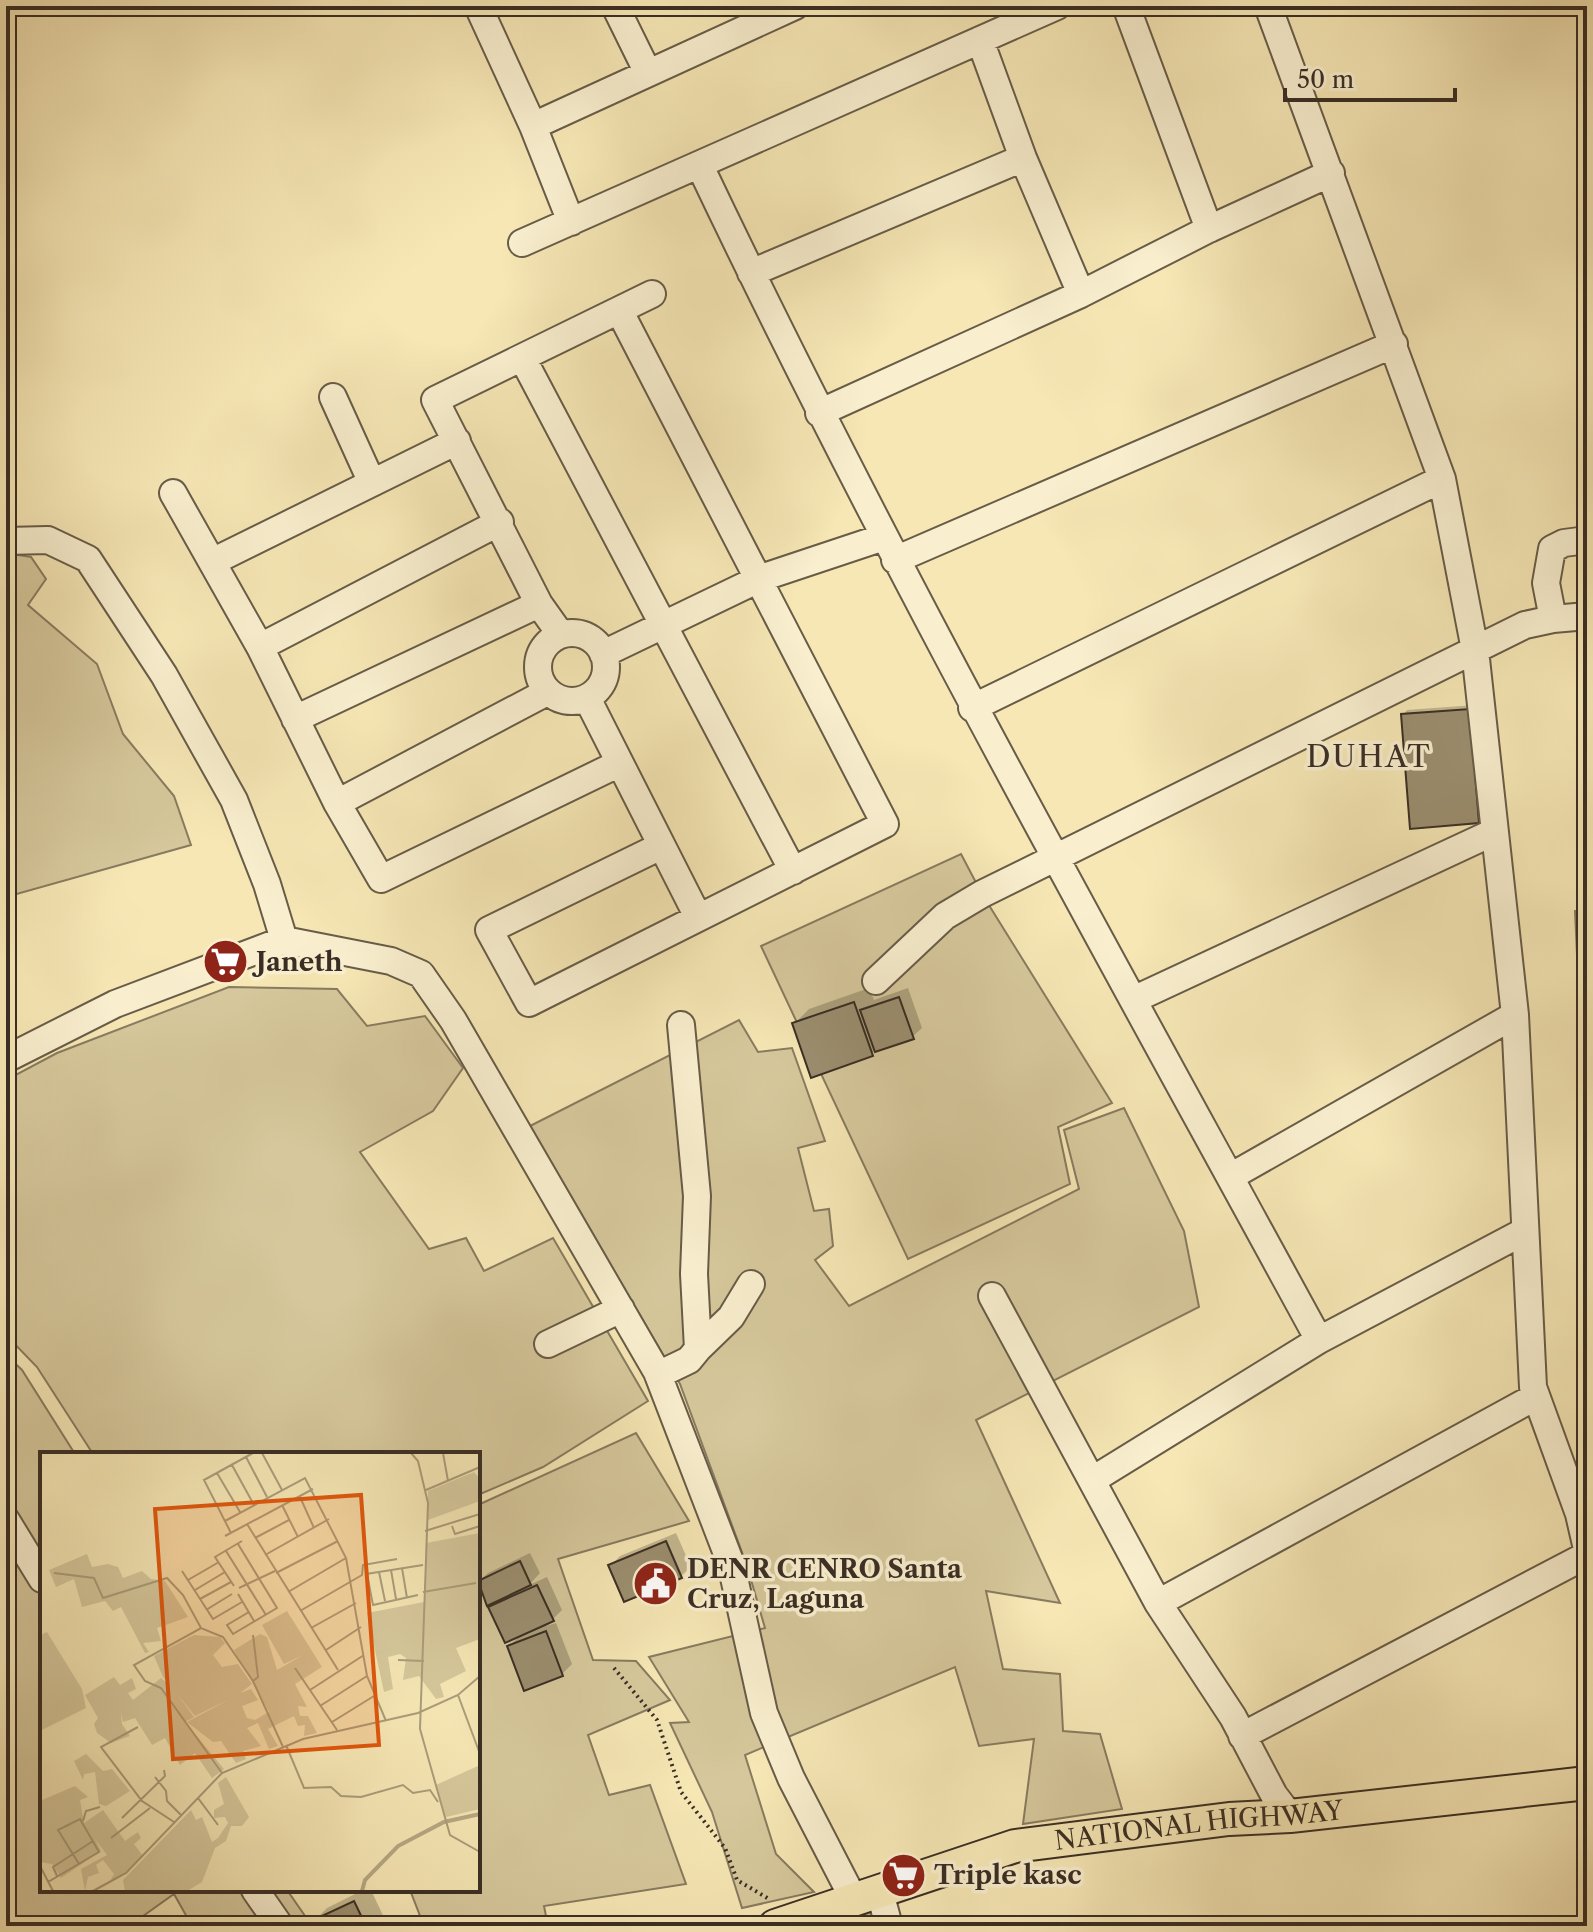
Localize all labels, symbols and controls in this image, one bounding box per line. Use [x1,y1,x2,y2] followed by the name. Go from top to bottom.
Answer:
[1285,52,1455,102] scale bar
[1297,65,1354,94] text: 50 m
[1306,738,1432,775] district label: DUHAT
[201,938,249,986] supermarket icon: Janeth
[252,946,343,978] place label: Janeth
[40,1452,480,1892] inset map
[687,1553,963,1615] place label: DENR CENRO Santa Cruz, Laguna
[632,1560,680,1608] public building icon: DENR CENRO Santa Cruz, Laguna
[1053,1794,1345,1857] street label: NATIONAL HIGHWAY
[879,1851,927,1899] supermarket icon: Triple kasc
[934,1859,1082,1891] place label: Triple kasc

